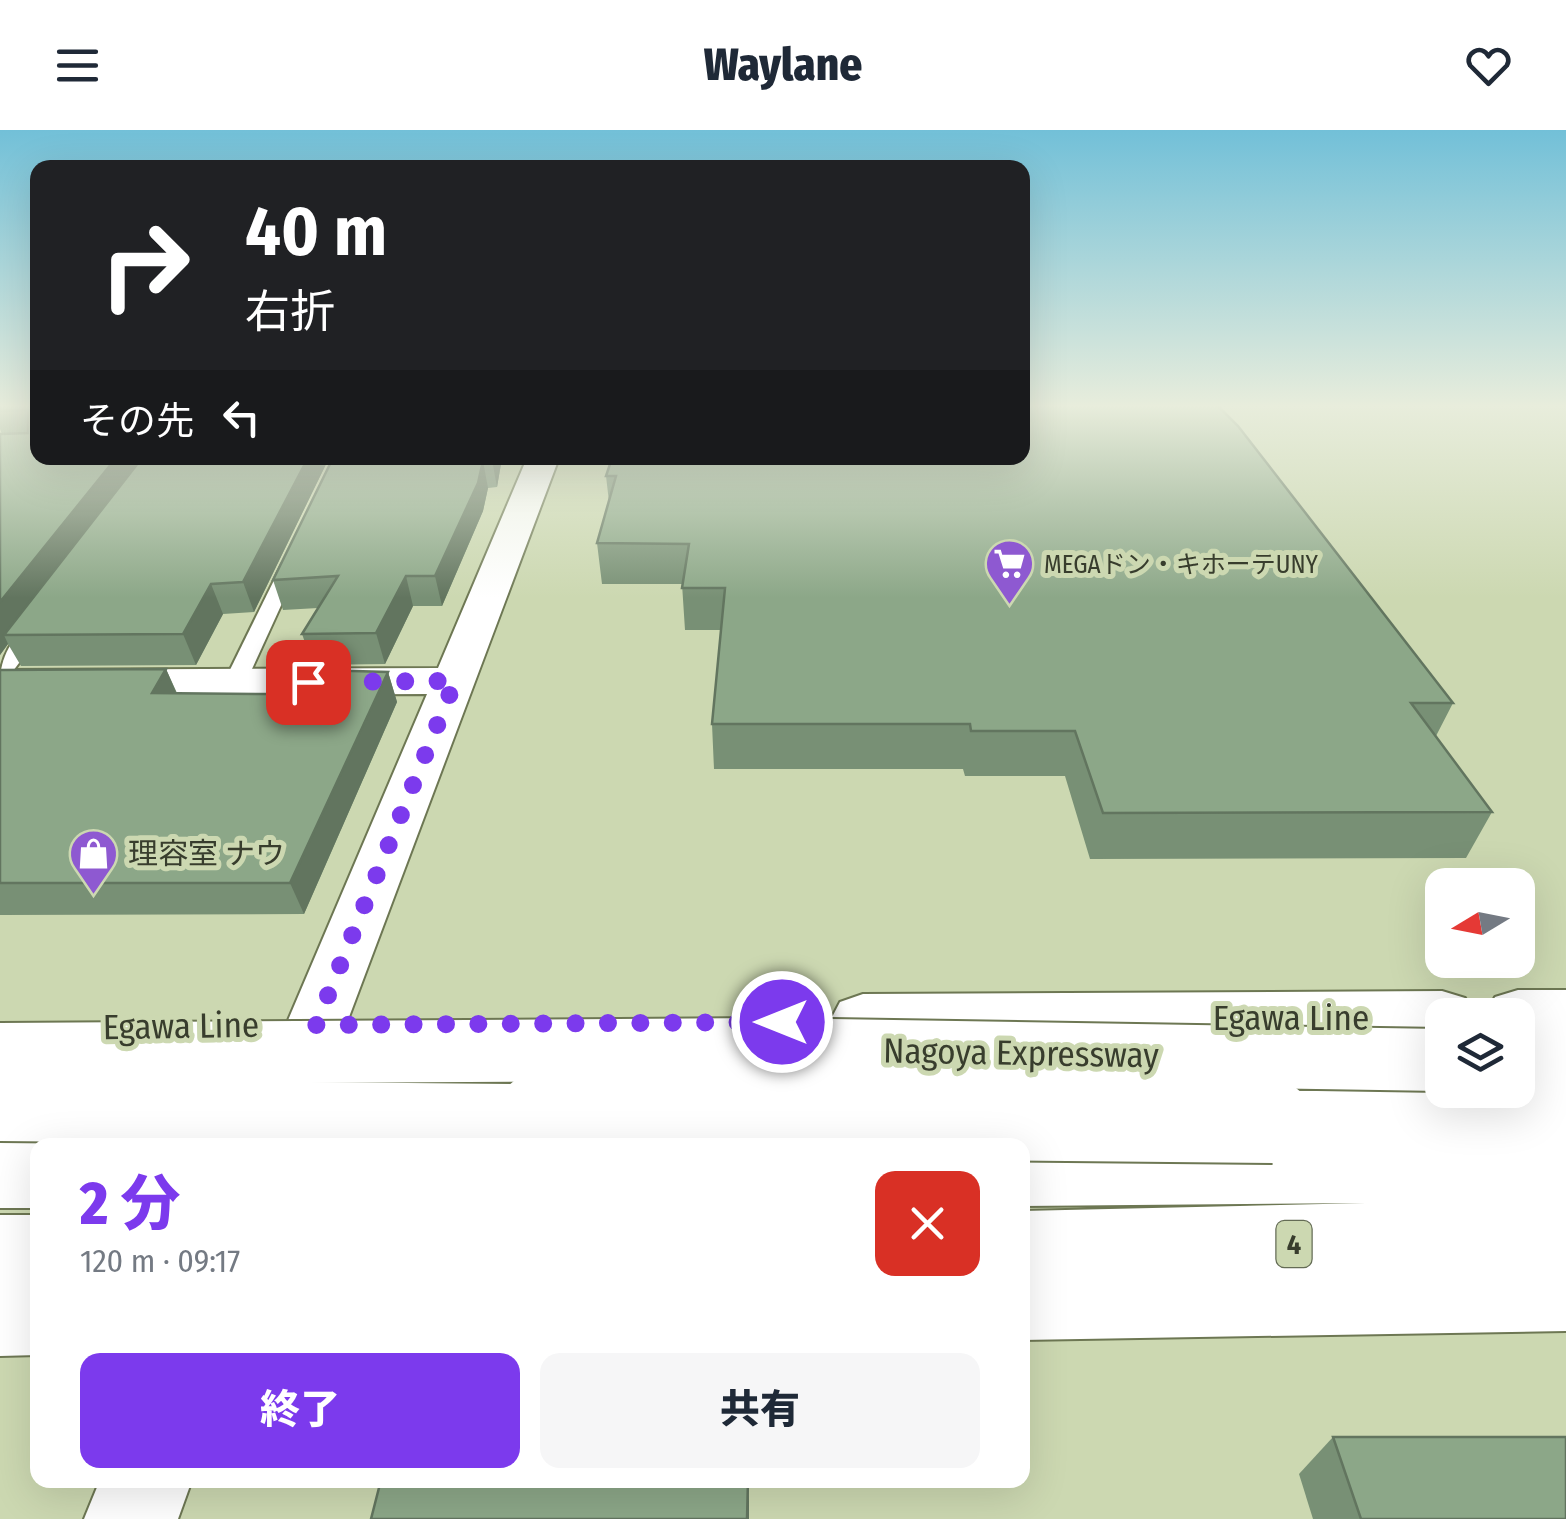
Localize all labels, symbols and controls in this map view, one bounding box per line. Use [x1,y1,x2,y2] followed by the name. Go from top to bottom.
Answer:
[50,38,105,93] icon: menu
[704,38,862,92] text: Waylane
[1461,38,1516,93] icon: heart
[245,190,387,274] text: 40 m
[80,200,210,330] icon: right
[245,285,335,339] text: 右折
[214,390,269,445] icon: left
[80,398,194,444] text: その先
[983,538,1035,606] supermarket icon: MEGAドン・キホーテUNY
[1044,550,1319,580] place label: MEGAドン・キホーテUNY
[266,640,351,725] pin
[281,655,336,710] icon: arrive
[67,828,119,896] shop icon: 理容室 ナウ
[128,836,285,872] place label: 理容室 ナウ
[1425,868,1535,978] north arrow
[1425,868,1535,1108] map controls
[730,970,834,1074] position arrow
[1213,997,1369,1039] street label: Egawa Line
[1425,998,1535,1108] button: layers
[102,1004,260,1048] street label: Egawa Line
[883,1030,1160,1076] street label: Nagoya Expressway
[80,1168,180,1240] text: 2 分
[875,1171,980,1276] button: close
[1276,1221,1312,1267] road number: 4
[80,1242,240,1280] text: 120 m · 09:17
[80,1353,520,1468] button: 終了
[540,1353,980,1468] button: 共有

